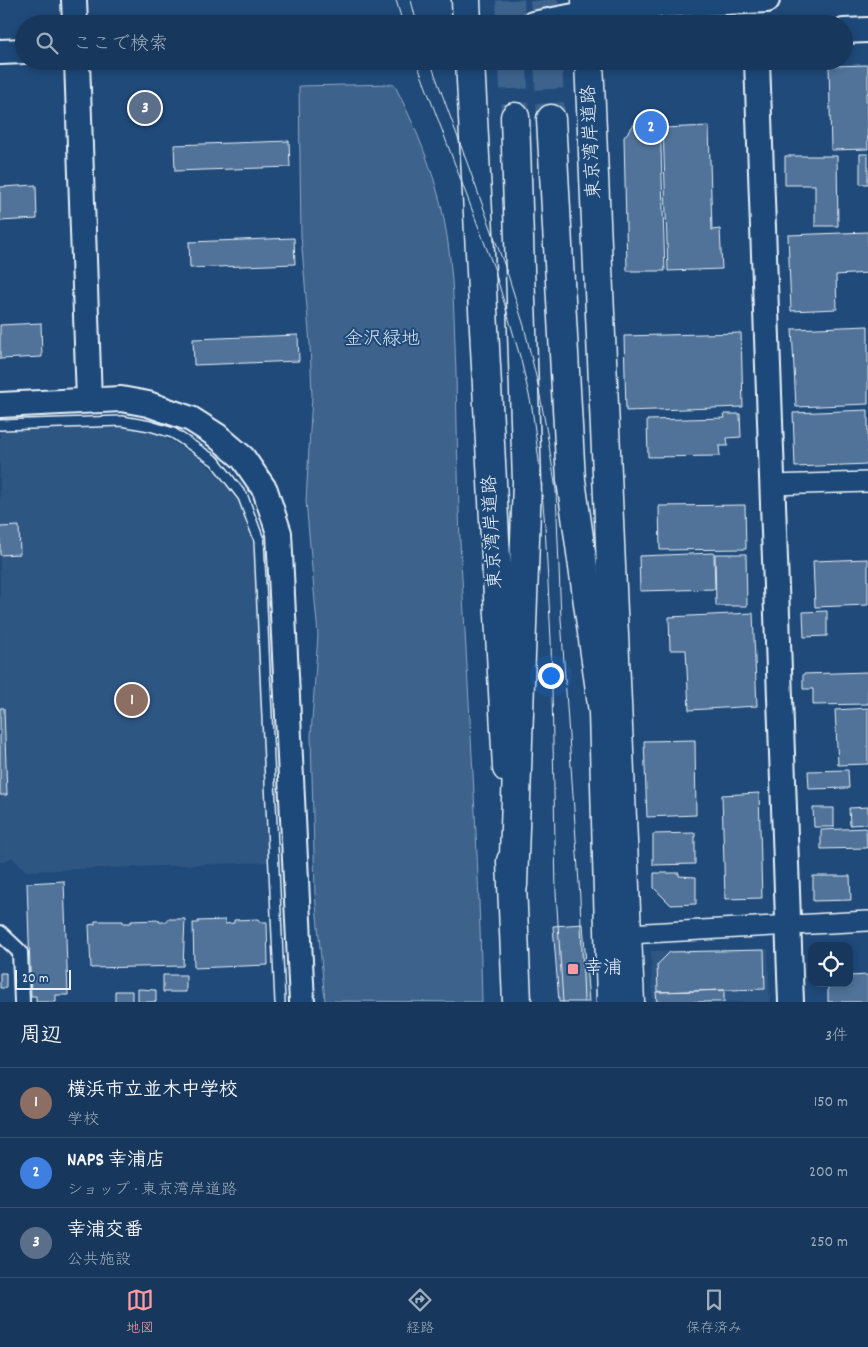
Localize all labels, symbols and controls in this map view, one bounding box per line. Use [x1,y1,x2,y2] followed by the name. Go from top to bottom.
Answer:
[15,15,853,70] search box
[33,29,61,57] icon: search
[73,32,168,59] text: ここで検索
[577,84,609,200] street label: 東京湾岸道路
[129,89,161,127] pin: 3
[635,108,667,146] pin: 2
[344,327,420,354] park label: 金沢緑地
[478,474,510,590] street label: 東京湾岸道路
[538,663,564,689] your location
[116,681,148,719] pin: 1
[808,942,853,987] map controls
[808,942,853,987] button: locate
[584,956,622,983] place label: 幸浦
[566,962,580,976] marker: 幸浦
[15,967,71,990] scale bar
[22,969,49,989] text: 20 m
[20,1022,62,1052] text: 周辺
[825,1025,848,1048] text: 3件
[67,1078,238,1105] text: 横浜市立並木中学校
[34,1091,38,1114] text: 1
[814,1091,848,1114] text: 150 m
[67,1109,99,1132] text: 学校
[67,1148,165,1175] text: NAPS 幸浦店
[33,1161,40,1184] text: 2
[809,1161,848,1184] text: 200 m
[67,1179,237,1202] text: ショップ · 東京湾岸道路
[67,1218,143,1245] text: 幸浦交番
[32,1231,40,1254] text: 3
[810,1231,848,1254] text: 250 m
[67,1249,131,1272] text: 公共施設
[126,1286,154,1339] tab: 地図
[406,1286,434,1339] tab: 経路
[686,1286,742,1339] tab: 保存済み

